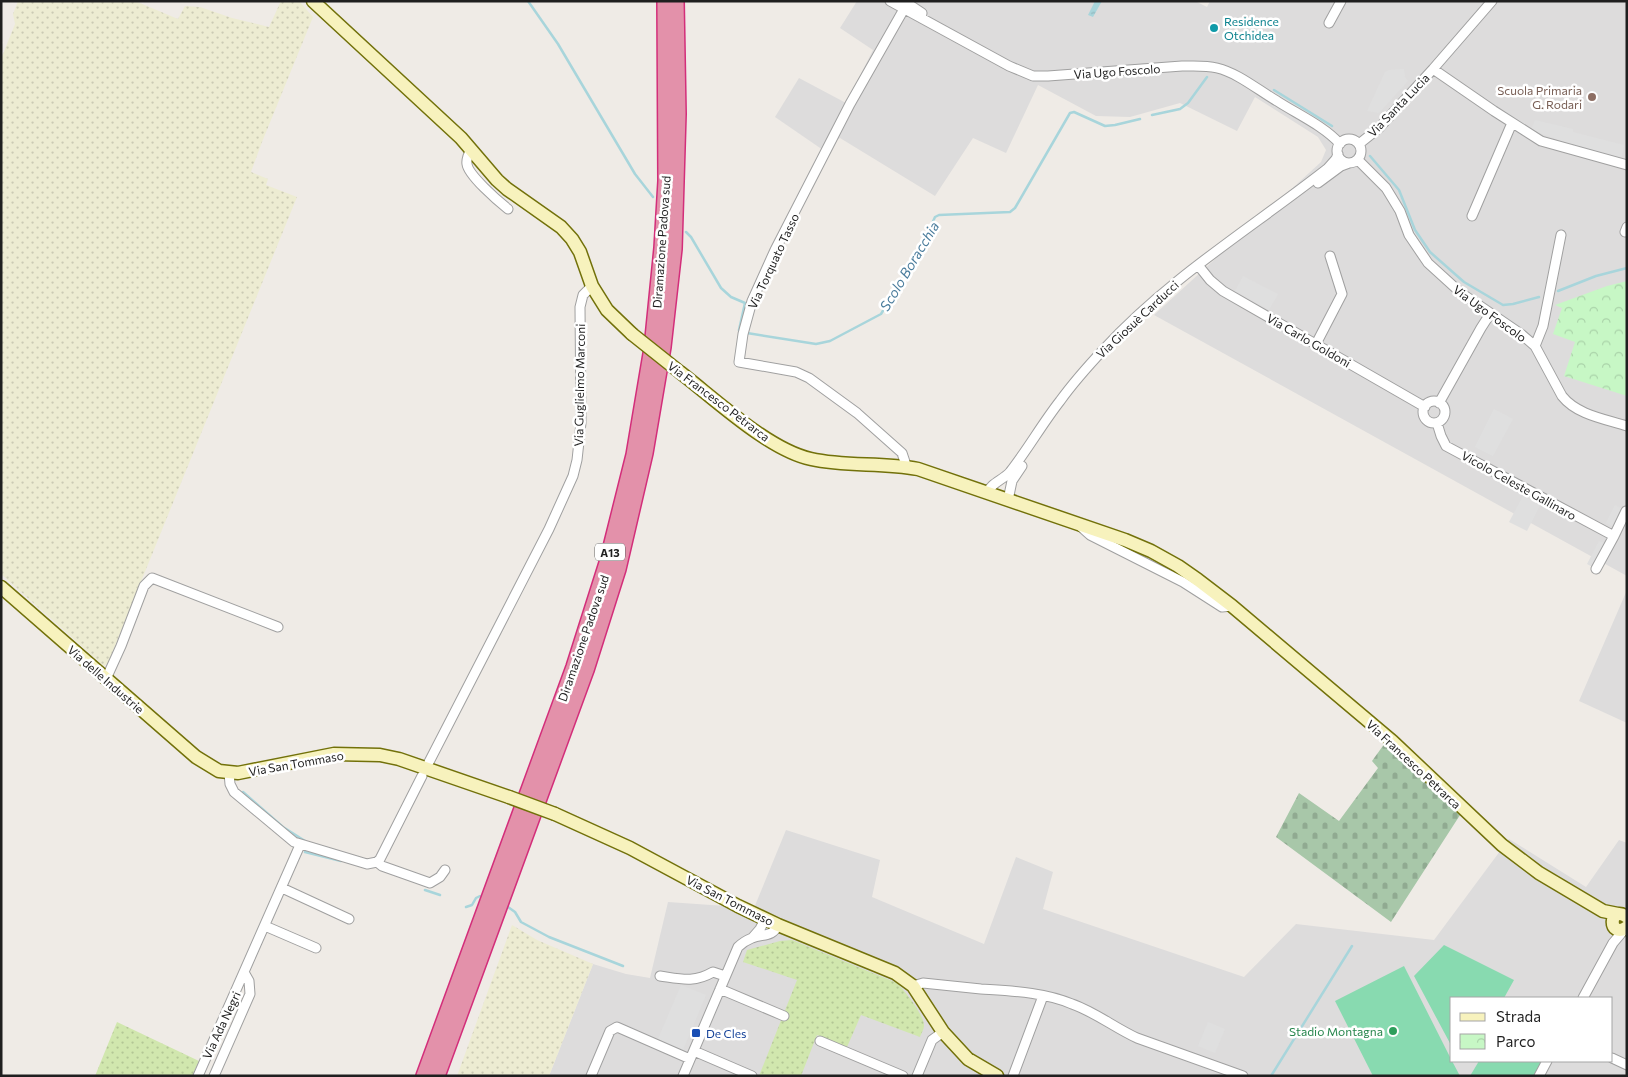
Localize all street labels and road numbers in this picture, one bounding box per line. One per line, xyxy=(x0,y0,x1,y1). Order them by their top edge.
street label: Via Ugo Foscolo xyxy=(1073,61,1161,81)
street label: Via Santa Lucia xyxy=(1364,70,1432,140)
street label: Diramazione Padova sud xyxy=(649,175,673,309)
street label: Via Torquato Tasso xyxy=(745,211,801,311)
street label: Via Giosuè Carducci xyxy=(1093,277,1181,361)
street label: Via Ugo Foscolo xyxy=(1451,282,1529,344)
street label: Via Carlo Goldoni xyxy=(1264,310,1354,370)
street label: Via Guglielmo Marconi xyxy=(571,324,587,446)
street label: Via Francesco Petrarca xyxy=(665,358,773,444)
street label: Vicolo Celeste Gallinaro xyxy=(1459,448,1579,522)
road number: A13 xyxy=(595,544,625,560)
street label: Diramazione Padova sud xyxy=(555,573,611,703)
street label: Via delle Industrie xyxy=(65,642,147,716)
street label: Via Francesco Petrarca xyxy=(1364,717,1464,811)
street label: Via San Tommaso xyxy=(247,748,345,778)
street label: Via San Tommaso xyxy=(684,872,776,928)
street label: Via Ada Negri xyxy=(199,989,243,1061)

